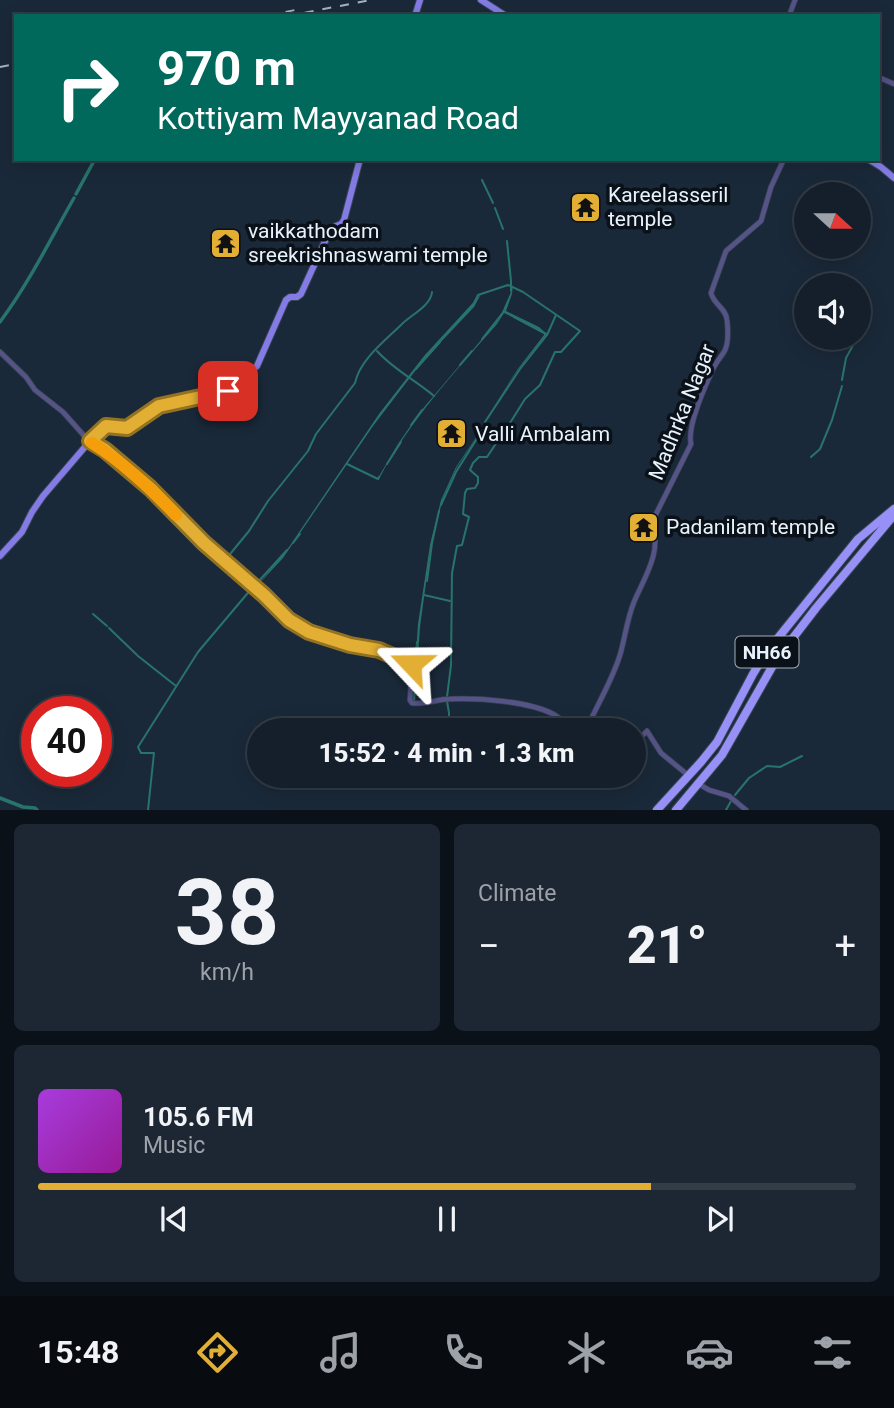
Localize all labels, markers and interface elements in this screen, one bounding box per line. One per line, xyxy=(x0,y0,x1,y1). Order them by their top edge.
text: 970 m xyxy=(157,40,296,97)
icon: right xyxy=(42,42,133,133)
text: Kottiyam Mayyanad Road xyxy=(157,99,519,137)
north arrow xyxy=(794,182,872,259)
map controls xyxy=(794,182,871,350)
place label: Kareelasseril temple xyxy=(608,183,728,231)
temple icon: Kareelasseril temple xyxy=(568,190,602,224)
place label: vaikkathodam sreekrishnaswami temple xyxy=(248,219,488,267)
temple icon: vaikkathodam sreekrishnaswami temple xyxy=(208,226,242,260)
button: sound xyxy=(794,273,871,350)
street label: Madhrka Nagar xyxy=(644,341,720,483)
pin xyxy=(198,361,258,421)
icon: arrive xyxy=(209,372,247,410)
temple icon: Valli Ambalam xyxy=(435,417,469,451)
place label: Valli Ambalam xyxy=(475,422,610,446)
temple icon: Padanilam temple xyxy=(626,510,660,544)
place label: Padanilam temple xyxy=(666,515,835,539)
position arrow xyxy=(374,627,448,701)
road number: NH66 xyxy=(736,636,798,667)
speed limit sign: 40 xyxy=(21,696,112,787)
text: 15:52 · 4 min · 1.3 km xyxy=(319,738,574,768)
text: 38 xyxy=(175,860,279,966)
text: Climate xyxy=(478,880,557,907)
text: 21° xyxy=(627,915,707,976)
text: − xyxy=(478,924,500,968)
text: + xyxy=(834,924,856,968)
text: km/h xyxy=(200,959,254,986)
text: 105.6 FM xyxy=(143,1102,254,1132)
text: Music xyxy=(143,1132,205,1159)
icon: previous xyxy=(155,1200,193,1238)
icon: pause xyxy=(428,1200,466,1238)
icon: next xyxy=(701,1200,739,1238)
icon: directions xyxy=(193,1328,242,1377)
icon: music xyxy=(316,1328,365,1377)
icon: phone xyxy=(439,1328,488,1377)
icon: climate xyxy=(562,1328,611,1377)
icon: car xyxy=(685,1328,734,1377)
icon: filters xyxy=(808,1328,857,1377)
text: 15:48 xyxy=(37,1333,119,1371)

